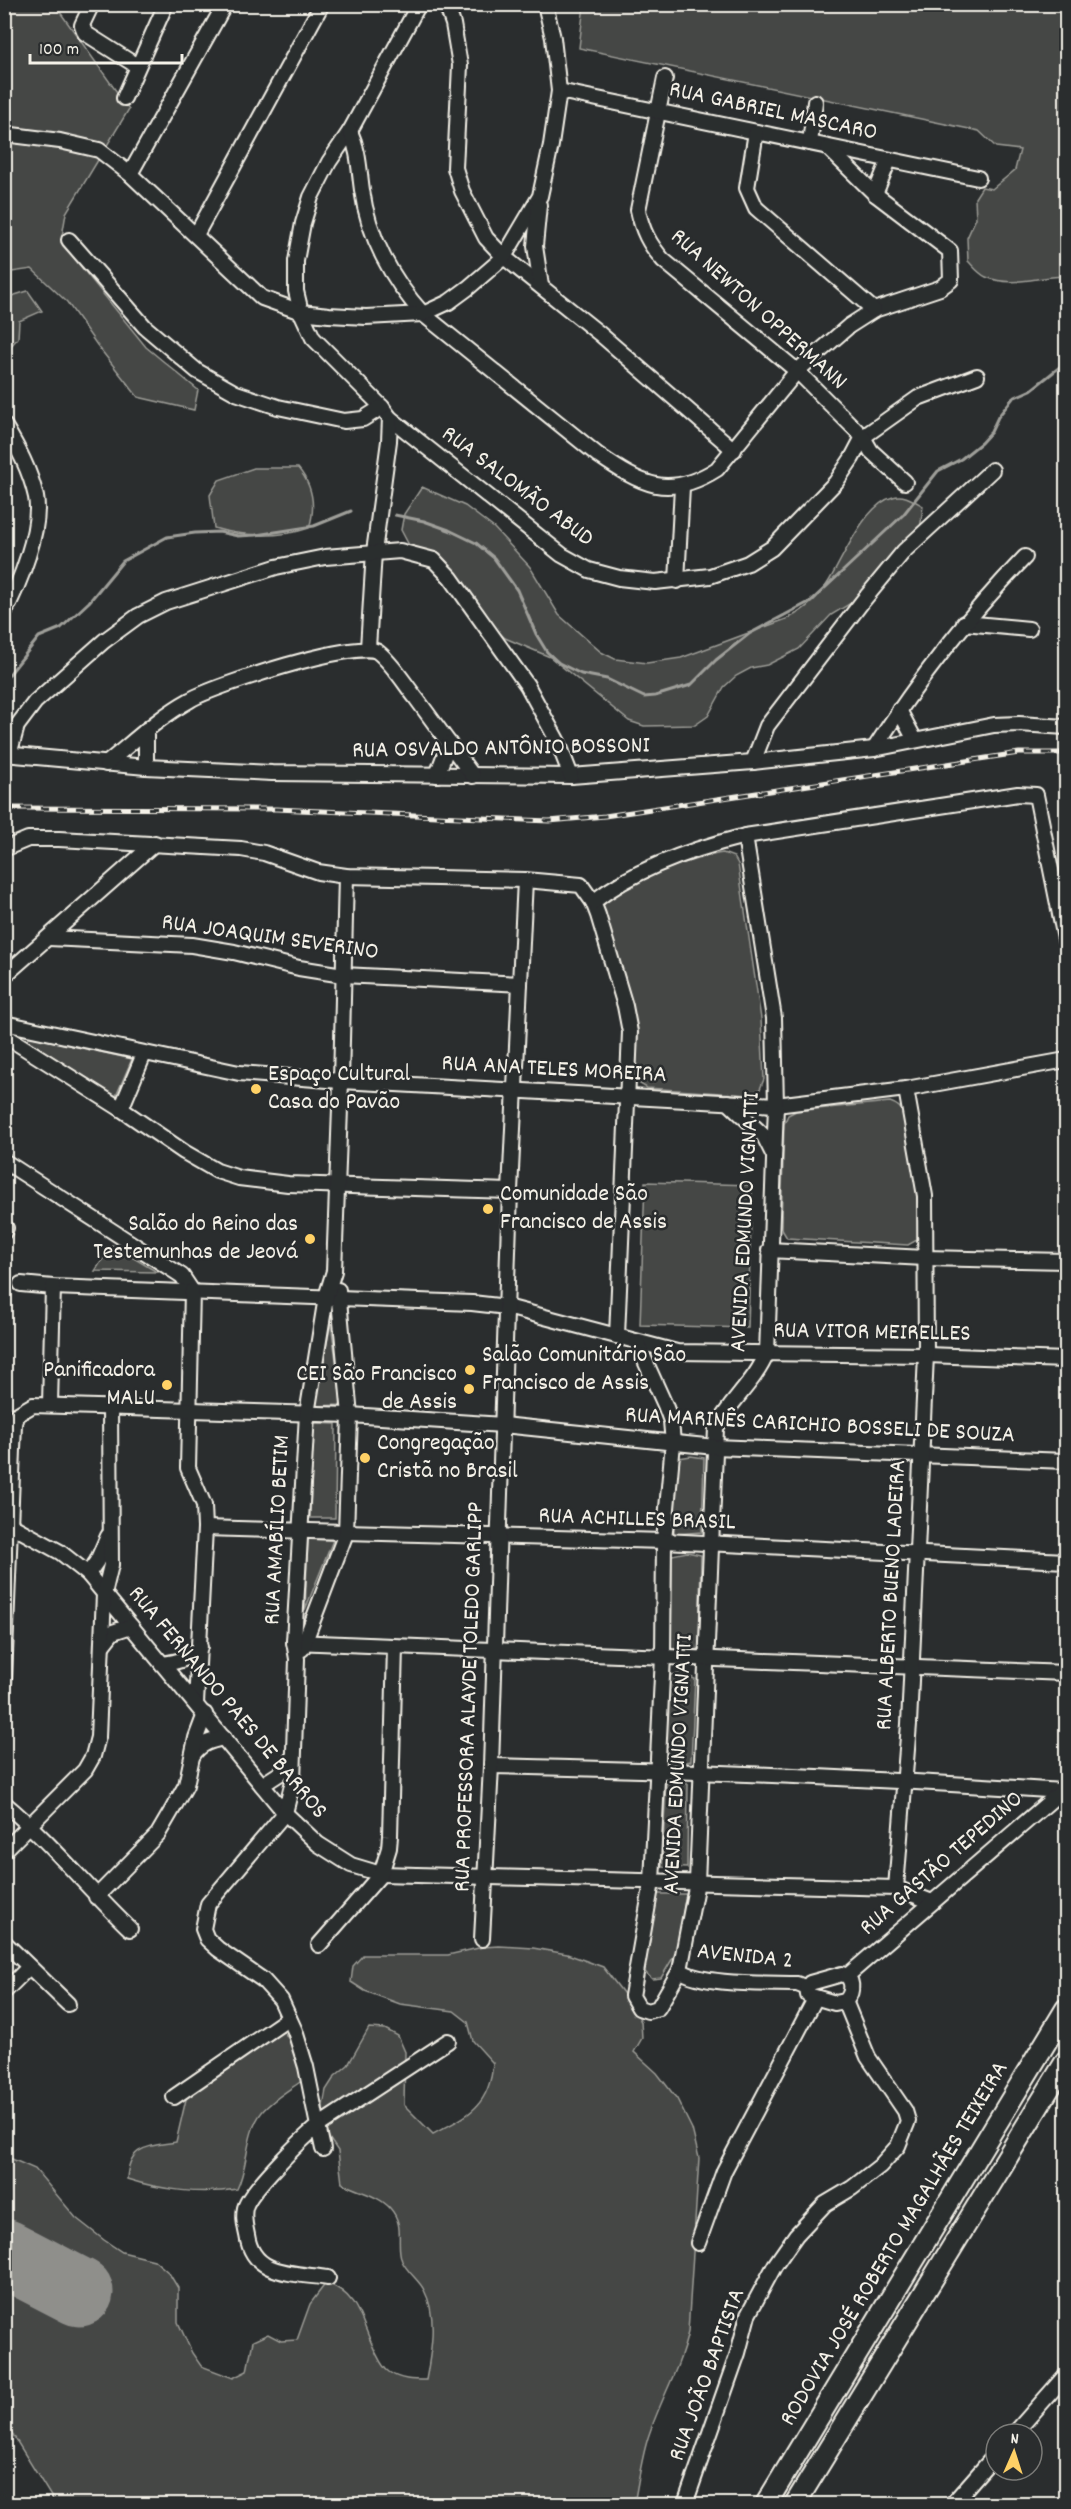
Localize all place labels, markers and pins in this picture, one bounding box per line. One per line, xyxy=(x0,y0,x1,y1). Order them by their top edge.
place label: Espaço Cultural Casa do Pavão xyxy=(268,1058,410,1120)
marker: Espaço Cultural Casa do Pavão xyxy=(249,1082,263,1096)
place label: Comunidade São Francisco de Assis xyxy=(500,1178,667,1240)
marker: Comunidade São Francisco de Assis xyxy=(481,1202,495,1216)
place label: Salão do Reino das Testemunhas de Jeová xyxy=(93,1208,298,1270)
marker: Salão do Reino das Testemunhas de Jeová xyxy=(303,1232,317,1246)
place label: Salão Comunitário São Francisco de Assis xyxy=(482,1339,686,1401)
place label: Panificadora MALU xyxy=(43,1354,156,1416)
place label: CEI São Francisco de Assis xyxy=(296,1358,457,1420)
marker: Salão Comunitário São Francisco de Assis xyxy=(463,1363,477,1377)
marker: Panificadora MALU xyxy=(160,1378,174,1392)
marker: CEI São Francisco de Assis xyxy=(462,1382,476,1396)
place label: Congregação Cristã no Brasil xyxy=(377,1427,518,1489)
marker: Congregação Cristã no Brasil xyxy=(358,1451,372,1465)

